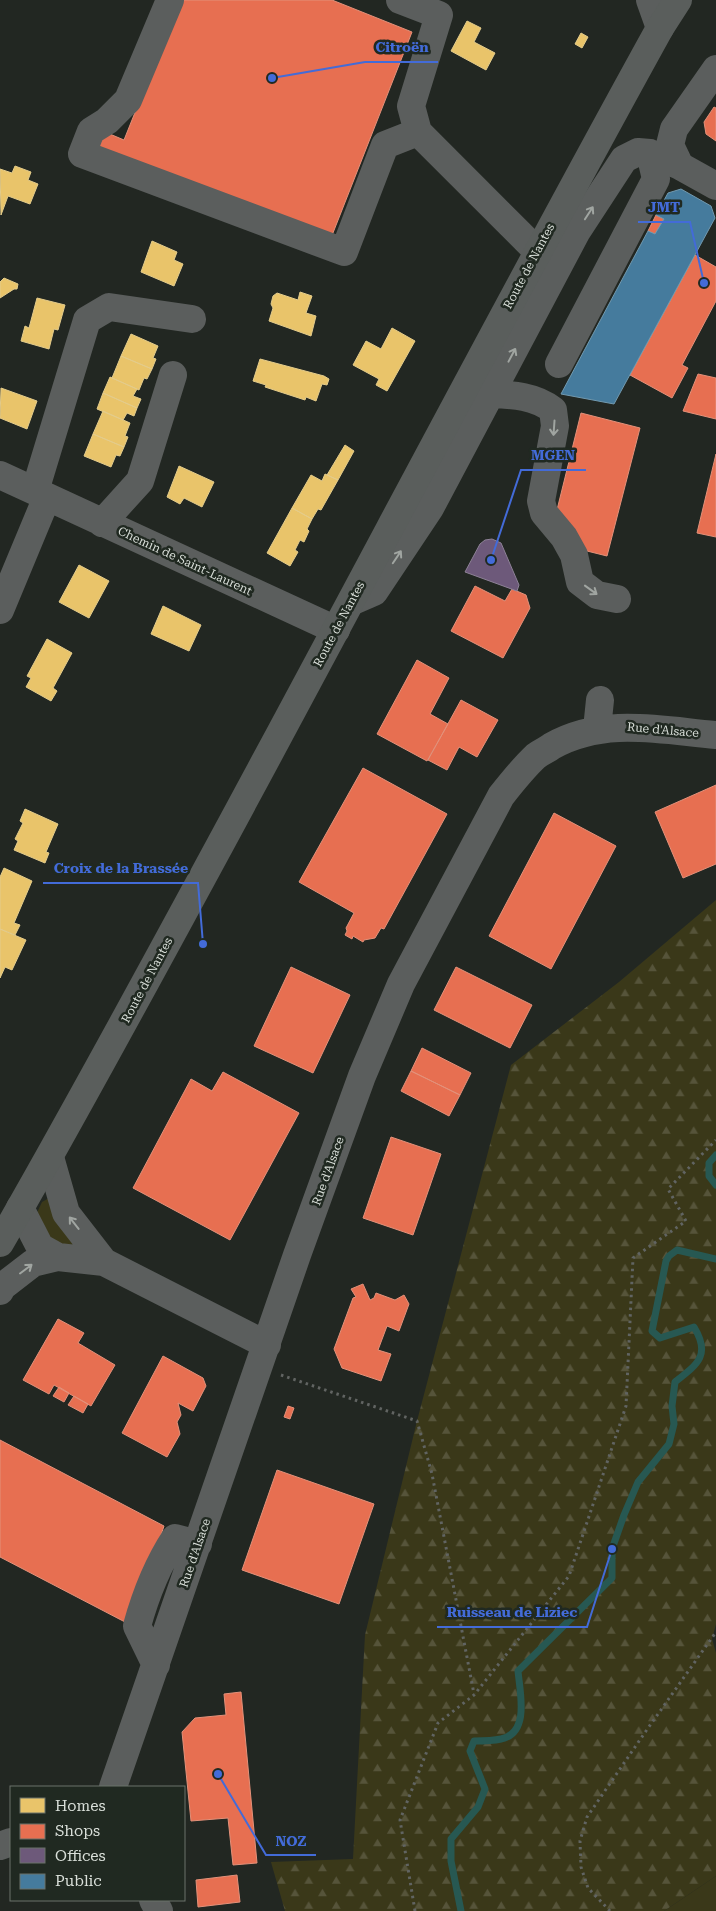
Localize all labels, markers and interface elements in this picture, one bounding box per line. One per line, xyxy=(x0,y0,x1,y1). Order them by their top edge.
callout: Citroën xyxy=(365,33,438,62)
text: Citroën xyxy=(375,39,429,55)
callout: JMT xyxy=(638,193,690,222)
text: JMT xyxy=(648,199,680,215)
one-way arrow xyxy=(584,206,594,220)
street label: Route de Nantes xyxy=(501,221,558,311)
one-way arrow xyxy=(507,348,517,363)
one-way arrow xyxy=(549,420,558,436)
callout: MGEN xyxy=(521,441,586,470)
text: MGEN xyxy=(531,447,575,463)
street label: Chemin de Saint-Laurent xyxy=(116,524,255,598)
one-way arrow xyxy=(392,551,402,565)
street label: Route de Nantes xyxy=(311,579,368,669)
one-way arrow xyxy=(584,585,598,595)
street label: Rue d'Alsace xyxy=(627,720,700,740)
callout: Croix de la Brassée xyxy=(43,854,198,883)
text: Croix de la Brassée xyxy=(54,860,188,876)
street label: Route de Nantes xyxy=(119,935,176,1025)
street label: Rue d'Alsace xyxy=(309,1134,347,1207)
one-way arrow xyxy=(69,1216,79,1230)
one-way arrow xyxy=(19,1263,32,1274)
street label: Rue d'Alsace xyxy=(177,1516,213,1589)
callout: Ruisseau de Liziec xyxy=(437,1598,587,1627)
text: Ruisseau de Liziec xyxy=(447,1604,577,1620)
legend xyxy=(10,1786,185,1901)
text: Homes xyxy=(55,1797,106,1815)
text: Shops xyxy=(55,1822,100,1840)
callout: NOZ xyxy=(266,1826,316,1855)
text: NOZ xyxy=(276,1833,307,1849)
text: Offices xyxy=(55,1847,106,1865)
text: Public xyxy=(55,1872,102,1890)

